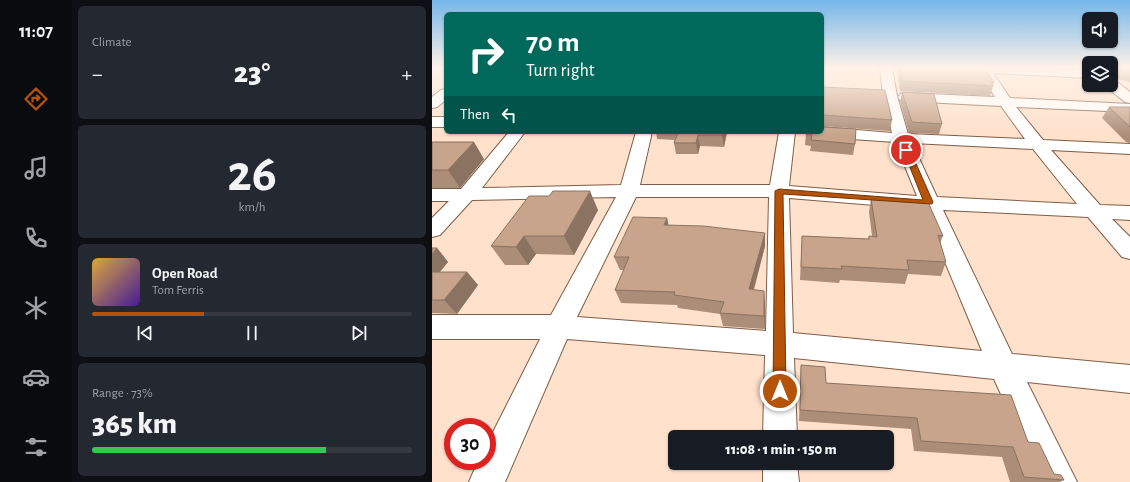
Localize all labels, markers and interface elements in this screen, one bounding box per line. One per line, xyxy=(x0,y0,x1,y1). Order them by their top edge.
map controls xyxy=(1082,12,1118,92)
button: sound xyxy=(1082,12,1118,48)
text: 11:07 xyxy=(19,23,53,41)
icon: right xyxy=(460,28,512,80)
text: 70 m xyxy=(526,29,580,57)
text: Climate xyxy=(92,36,131,49)
button: layers xyxy=(1082,56,1118,92)
text: 23° xyxy=(234,58,270,88)
text: Turn right xyxy=(526,62,595,80)
text: − xyxy=(92,63,103,85)
text: + xyxy=(401,63,412,85)
icon: directions xyxy=(22,85,50,113)
icon: left xyxy=(498,104,520,126)
text: Then xyxy=(460,107,490,122)
pin xyxy=(889,133,923,167)
icon: arrive xyxy=(895,139,917,161)
text: 26 xyxy=(227,148,277,200)
icon: music xyxy=(22,154,50,182)
text: km/h xyxy=(239,201,265,214)
icon: phone xyxy=(22,224,50,252)
text: Open Road xyxy=(152,266,218,281)
text: Tom Ferris xyxy=(152,284,204,297)
icon: climate xyxy=(22,294,50,322)
icon: previous xyxy=(134,322,156,344)
icon: pause xyxy=(241,322,263,344)
icon: next xyxy=(348,322,370,344)
icon: car xyxy=(22,363,50,391)
position arrow xyxy=(759,370,801,412)
text: Range · 73% xyxy=(92,387,153,400)
text: 365 km xyxy=(92,409,177,439)
speed limit sign: 30 xyxy=(444,418,496,470)
icon: filters xyxy=(22,433,50,461)
text: 11:08 · 1 min · 150 m xyxy=(725,442,837,457)

